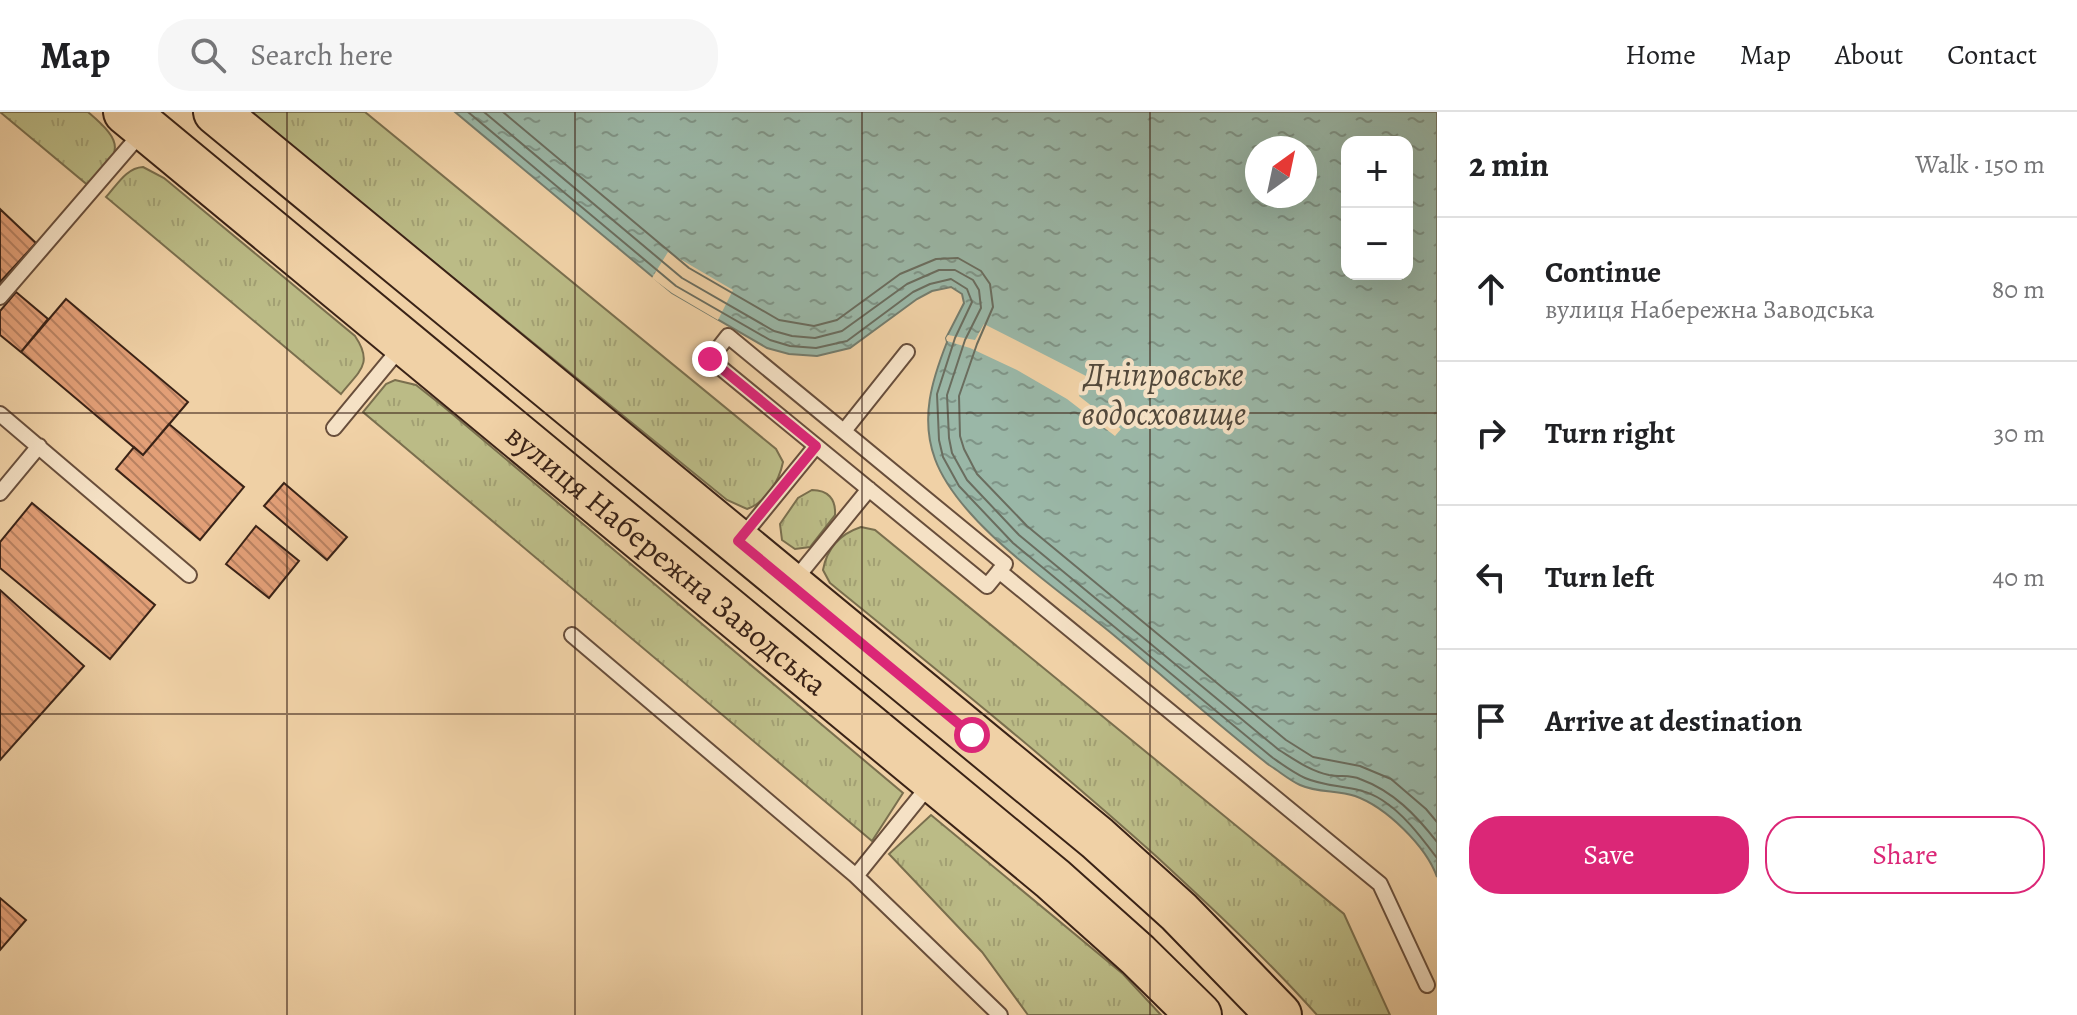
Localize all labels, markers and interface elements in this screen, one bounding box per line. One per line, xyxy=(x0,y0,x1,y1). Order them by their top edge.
search box xyxy=(158,19,718,91)
text: Map xyxy=(40,29,110,81)
icon: search xyxy=(186,33,230,77)
text: Search here xyxy=(250,35,393,75)
text: Home xyxy=(1625,36,1696,74)
text: Map xyxy=(1740,36,1791,74)
text: About xyxy=(1835,36,1903,74)
text: Contact xyxy=(1947,36,2037,74)
north arrow xyxy=(1245,136,1317,208)
map controls xyxy=(1341,136,1413,280)
button: + xyxy=(1341,136,1413,208)
text: 2 min xyxy=(1469,141,1549,188)
text: Walk · 150 m xyxy=(1915,147,2045,182)
button: − xyxy=(1341,208,1413,280)
text: Continue xyxy=(1545,252,1661,292)
icon: ahead xyxy=(1469,267,1513,311)
text: 80 m xyxy=(1992,272,2045,307)
text: вулиця Набережна Заводська xyxy=(1545,292,1874,327)
route end xyxy=(692,341,728,377)
water label: Дніпровське водосховище xyxy=(1082,351,1246,437)
icon: right xyxy=(1469,411,1513,455)
street label: вулиця Набережна Заводська xyxy=(497,413,837,706)
text: Turn right xyxy=(1545,413,1675,453)
text: 30 m xyxy=(1994,416,2045,451)
icon: left xyxy=(1469,555,1513,599)
text: Turn left xyxy=(1545,557,1654,597)
text: 40 m xyxy=(1993,560,2045,595)
icon: arrive xyxy=(1469,699,1513,743)
text: Arrive at destination xyxy=(1545,701,1802,741)
route start xyxy=(954,717,990,753)
button: Save xyxy=(1469,816,1749,894)
button: Share xyxy=(1765,816,2045,894)

